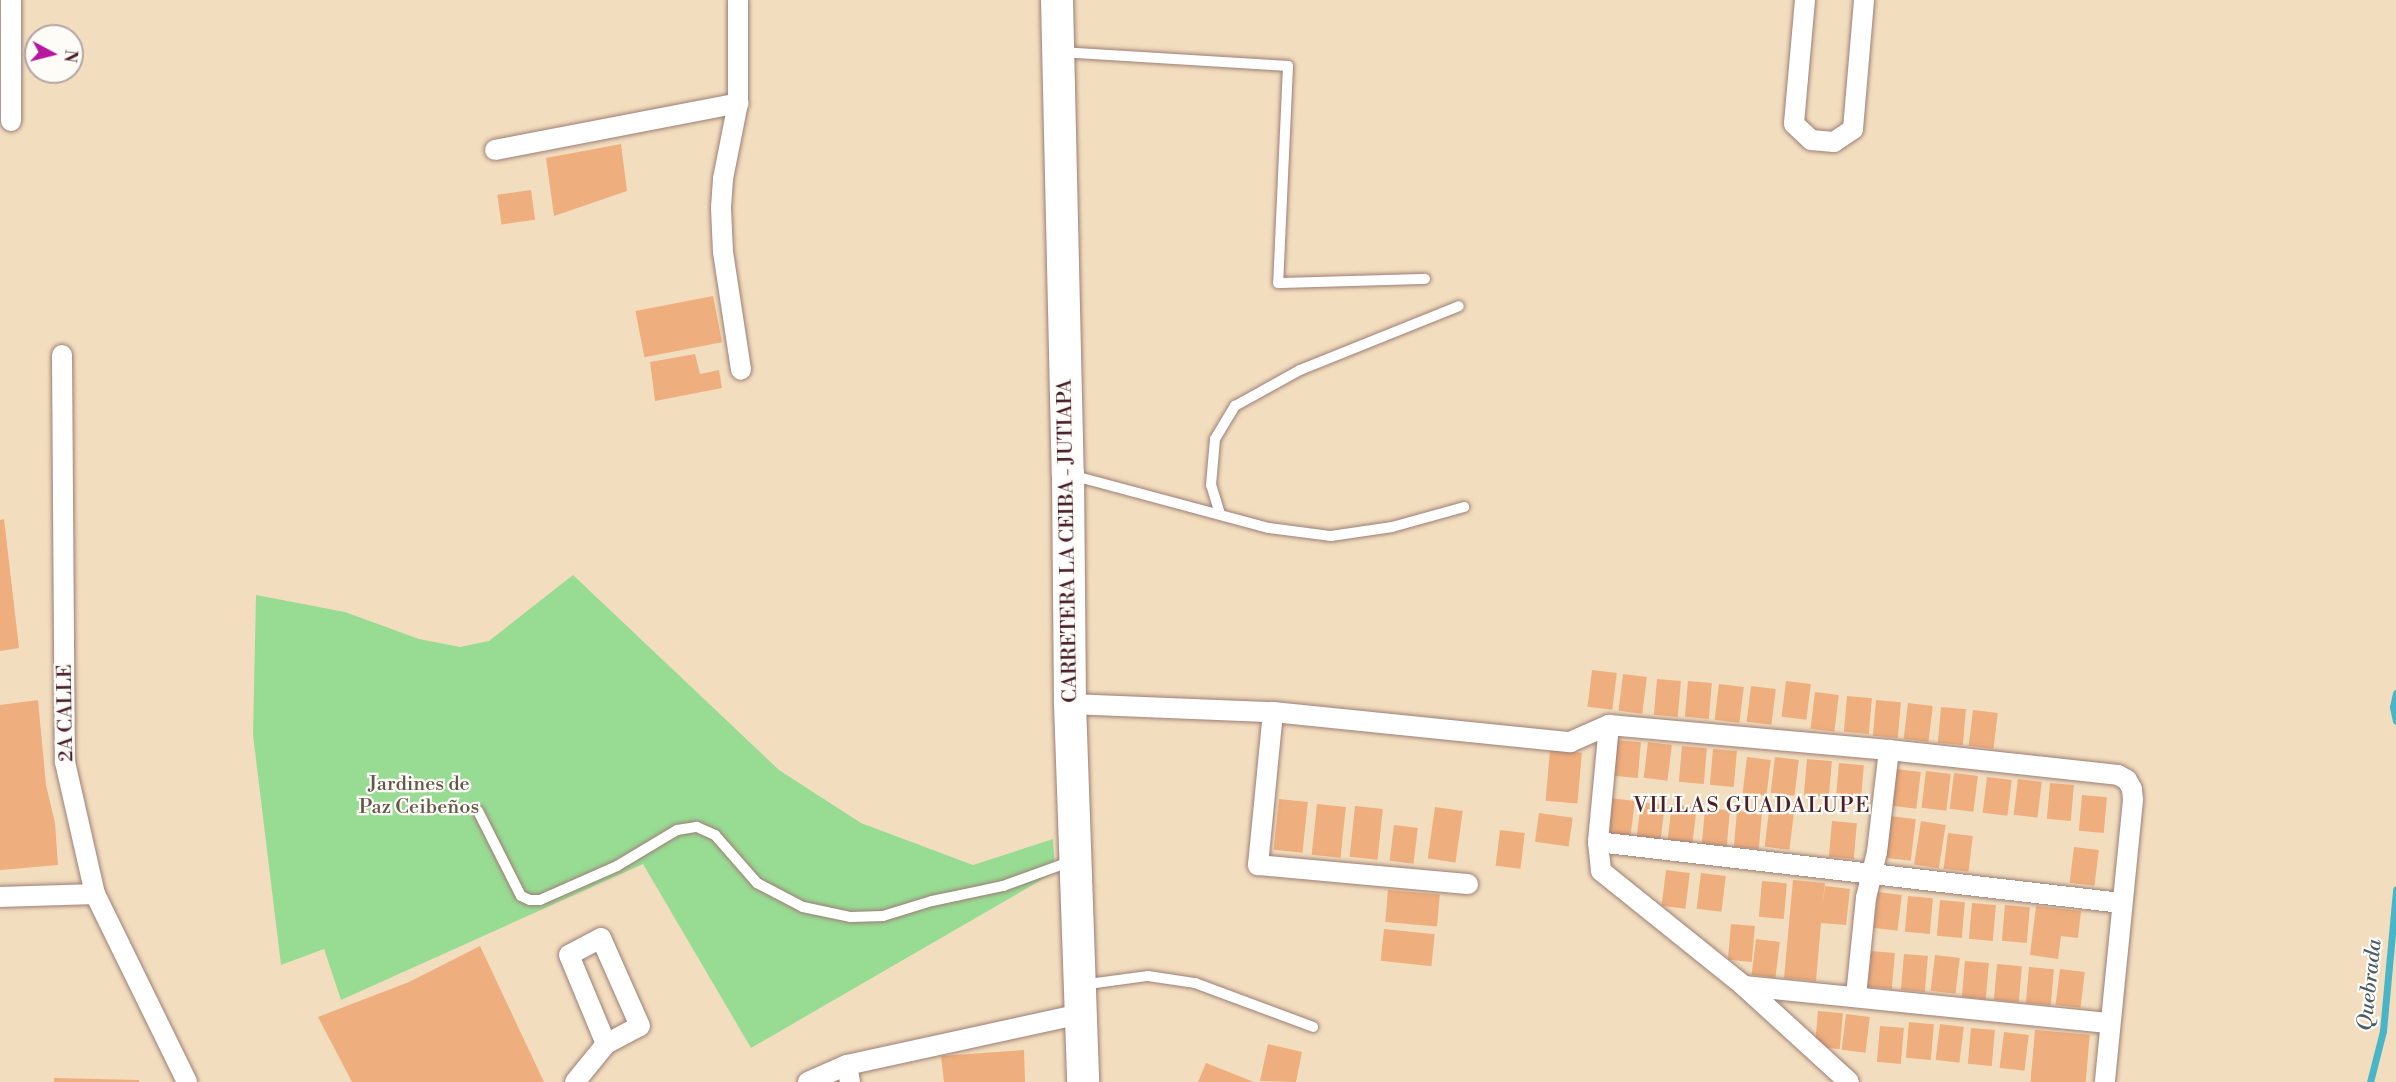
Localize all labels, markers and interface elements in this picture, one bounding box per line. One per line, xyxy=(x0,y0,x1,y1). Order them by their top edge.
north arrow xyxy=(24,24,84,84)
text: N xyxy=(59,48,81,63)
street label: CARRETERA LA CEIBA - JUTIAPA xyxy=(1053,379,1083,703)
street label: 2A CALLE xyxy=(53,664,79,762)
park label: Jardines de Paz Ceibeños xyxy=(359,772,479,819)
district label: VILLAS GUADALUPE xyxy=(1633,793,1871,819)
water label: Quebrada xyxy=(2353,938,2387,1032)

